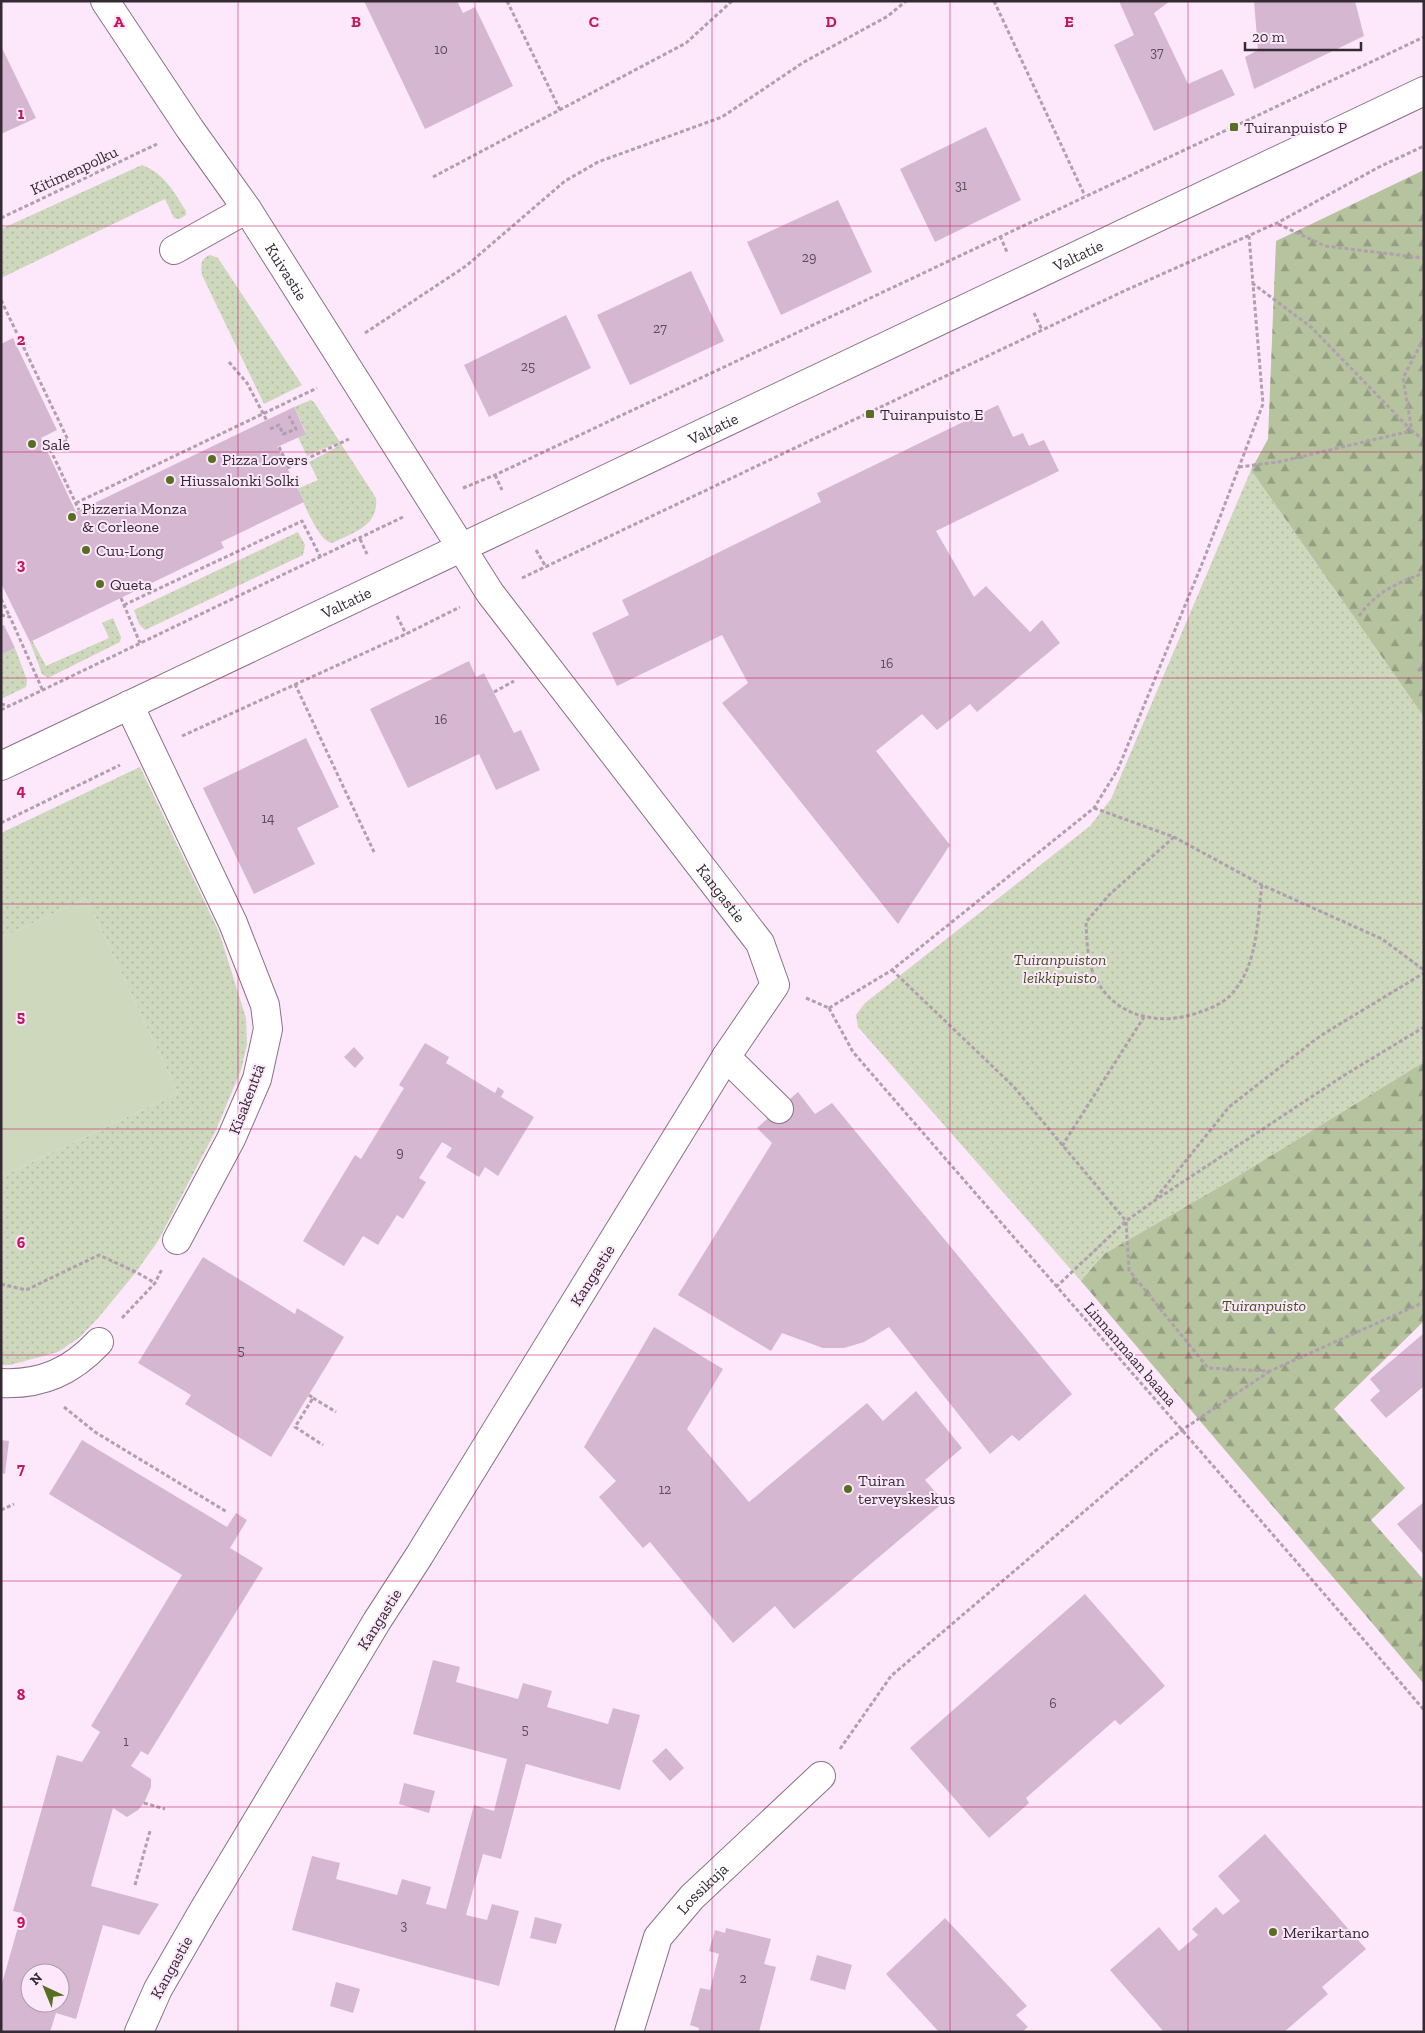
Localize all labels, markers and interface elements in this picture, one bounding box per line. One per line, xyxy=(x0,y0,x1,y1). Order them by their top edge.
text: A xyxy=(114,12,125,31)
text: B xyxy=(351,12,361,31)
text: C xyxy=(589,12,599,31)
text: D xyxy=(825,12,837,31)
text: E xyxy=(1064,12,1074,31)
scale bar xyxy=(1245,20,1361,52)
text: 20 m xyxy=(1252,28,1285,46)
house number: 10 xyxy=(434,41,448,58)
house number: 37 xyxy=(1150,44,1164,61)
text: 1 xyxy=(18,104,25,123)
place label: Tuiranpuisto P xyxy=(1244,118,1347,137)
marker: Tuiranpuisto P xyxy=(1228,121,1240,133)
street label: Kitimenpolku xyxy=(27,142,121,199)
house number: 31 xyxy=(955,177,968,194)
street label: Valtatie xyxy=(1049,236,1106,276)
street label: Kuivastie xyxy=(261,240,311,304)
house number: 29 xyxy=(802,249,816,266)
house number: 27 xyxy=(653,320,667,337)
text: 2 xyxy=(17,330,26,349)
house number: 25 xyxy=(521,358,535,375)
place label: Tuiranpuisto E xyxy=(880,405,983,424)
marker: Tuiranpuisto E xyxy=(864,408,876,420)
street label: Valtatie xyxy=(684,409,741,449)
place label: Sale xyxy=(42,435,70,454)
marker: Sale xyxy=(26,438,38,450)
place label: Pizza Lovers xyxy=(222,450,308,469)
marker: Pizza Lovers xyxy=(206,453,218,465)
place label: Hiussalonki Solki xyxy=(180,471,300,490)
marker: Hiussalonki Solki xyxy=(164,474,176,486)
place label: Pizzeria Monza & Corleone xyxy=(82,499,187,536)
marker: Pizzeria Monza & Corleone xyxy=(66,511,78,523)
place label: Cuu-Long xyxy=(96,541,164,560)
marker: Cuu-Long xyxy=(80,544,92,556)
text: 3 xyxy=(17,555,26,574)
place label: Queta xyxy=(110,575,152,594)
marker: Queta xyxy=(94,578,106,590)
street label: Valtatie xyxy=(317,583,374,623)
house number: 16 xyxy=(881,655,893,672)
house number: 16 xyxy=(435,711,447,728)
text: 4 xyxy=(16,781,26,800)
house number: 14 xyxy=(262,810,275,827)
street label: Kangastie xyxy=(692,860,749,926)
park label: Tuiranpuiston leikkipuisto xyxy=(1014,950,1106,987)
text: 5 xyxy=(17,1007,25,1026)
street label: Kisakenttä xyxy=(224,1061,269,1137)
house number: 9 xyxy=(396,1144,404,1161)
text: 6 xyxy=(17,1233,26,1252)
street label: Kangastie xyxy=(566,1241,619,1309)
park label: Tuiranpuisto xyxy=(1222,1296,1306,1315)
street label: Linnanmaan baana xyxy=(1080,1299,1181,1410)
house number: 5 xyxy=(237,1342,245,1359)
text: 7 xyxy=(17,1459,25,1478)
place label: Tuiran terveyskeskus xyxy=(858,1471,955,1508)
house number: 12 xyxy=(659,1481,671,1498)
marker: Tuiran terveyskeskus xyxy=(842,1483,854,1495)
street label: Kangastie xyxy=(353,1585,406,1653)
text: 8 xyxy=(17,1685,26,1704)
house number: 6 xyxy=(1049,1695,1057,1712)
house number: 5 xyxy=(521,1721,529,1738)
house number: 1 xyxy=(123,1733,129,1750)
street label: Lossikuja xyxy=(673,1859,732,1918)
text: 9 xyxy=(17,1911,26,1930)
house number: 3 xyxy=(401,1917,408,1934)
place label: Merikartano xyxy=(1283,1923,1369,1942)
marker: Merikartano xyxy=(1267,1926,1279,1938)
street label: Kangastie xyxy=(146,1933,196,2002)
north arrow xyxy=(20,1963,70,2013)
text: N xyxy=(27,1969,46,1989)
house number: 2 xyxy=(739,1970,747,1987)

